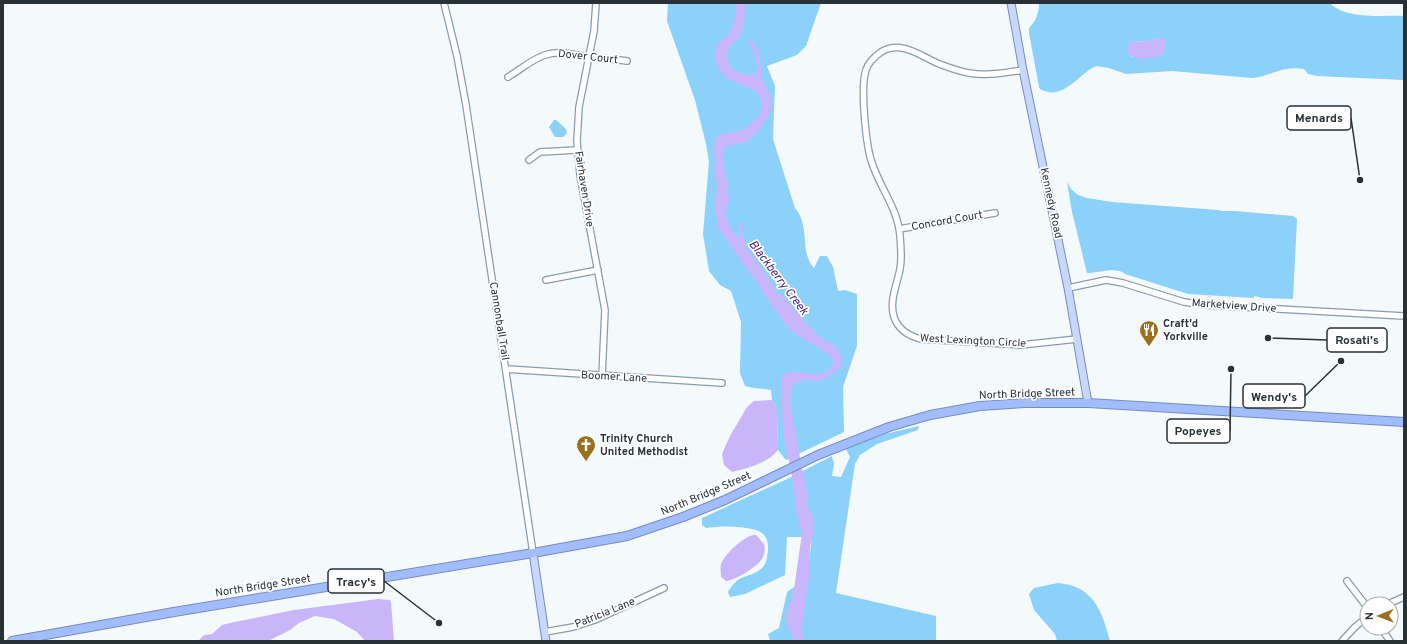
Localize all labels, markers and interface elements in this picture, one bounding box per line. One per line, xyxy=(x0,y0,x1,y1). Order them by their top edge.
street label: Dover Court xyxy=(557,47,619,67)
callout: Menards xyxy=(1287,106,1351,130)
text: Menards xyxy=(1295,111,1343,127)
street label: Fairhaven Drive xyxy=(571,150,597,228)
street label: Kennedy Road xyxy=(1037,166,1065,240)
street label: Concord Court xyxy=(910,208,984,234)
water label: Blackberry Creek xyxy=(745,237,812,319)
street label: Cannonball Trail xyxy=(486,281,512,361)
street label: Marketview Drive xyxy=(1191,296,1277,316)
place label: Craft'd Yorkville xyxy=(1163,317,1208,344)
restaurant icon: Craft'd Yorkville xyxy=(1138,319,1160,347)
callout: Rosati's xyxy=(1327,328,1387,352)
street label: West Lexington Circle xyxy=(919,331,1027,351)
text: Rosati's xyxy=(1335,333,1379,349)
street label: Boomer Lane xyxy=(580,368,648,386)
callout: Wendy's xyxy=(1243,384,1305,408)
street label: North Bridge Street xyxy=(979,385,1075,403)
text: Wendy's xyxy=(1251,390,1297,406)
callout: Popeyes xyxy=(1167,419,1230,443)
text: Popeyes xyxy=(1175,424,1221,440)
place label: Trinity Church United Methodist xyxy=(600,432,688,459)
church icon: Trinity Church United Methodist xyxy=(575,434,597,462)
street label: North Bridge Street xyxy=(659,469,753,519)
callout: Tracy's xyxy=(328,569,384,593)
street label: North Bridge Street xyxy=(214,572,312,600)
text: Tracy's xyxy=(336,575,376,591)
street label: Patricia Lane xyxy=(573,594,637,631)
north arrow xyxy=(1359,596,1399,636)
text: N xyxy=(1363,612,1377,620)

